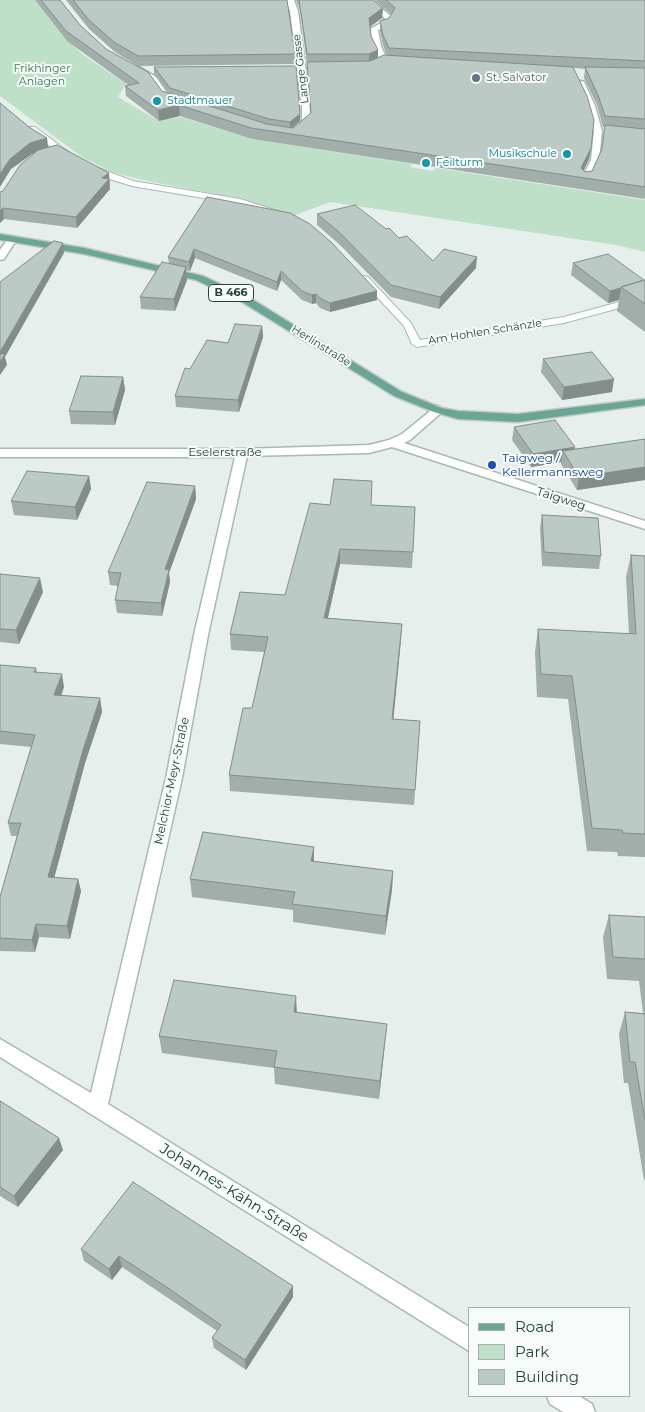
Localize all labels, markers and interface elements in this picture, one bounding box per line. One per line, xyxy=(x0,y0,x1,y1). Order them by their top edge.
street label: Lange Gasse xyxy=(290,34,312,104)
park label: Frikhinger Anlagen xyxy=(13,62,71,88)
place label: St. Salvator xyxy=(486,71,547,85)
marker: St. Salvator xyxy=(470,72,482,84)
place label: Stadtmauer xyxy=(167,94,233,108)
marker: Stadtmauer xyxy=(151,95,163,107)
place label: Musikschule xyxy=(488,147,557,161)
marker: Musikschule xyxy=(561,148,573,160)
place label: Feilturm xyxy=(436,156,483,170)
marker: Feilturm xyxy=(420,157,432,169)
road number: B 466 xyxy=(208,284,254,302)
street label: Am Hohlen Schänzle xyxy=(427,316,543,348)
street label: Herlinstraße xyxy=(289,323,353,369)
street label: Eselerstraße xyxy=(188,445,262,459)
place label: Taigweg / Kellermannsweg xyxy=(502,451,604,479)
marker: Taigweg / Kellermannsweg xyxy=(486,459,498,471)
street label: Taigweg xyxy=(535,484,587,514)
street label: Melchior-Meyr-Straße xyxy=(151,716,193,846)
street label: Johannes-Kähn-Straße xyxy=(156,1140,312,1246)
legend xyxy=(468,1307,630,1397)
text: Road xyxy=(515,1317,554,1336)
text: Park xyxy=(515,1342,549,1361)
text: Building xyxy=(515,1367,579,1386)

